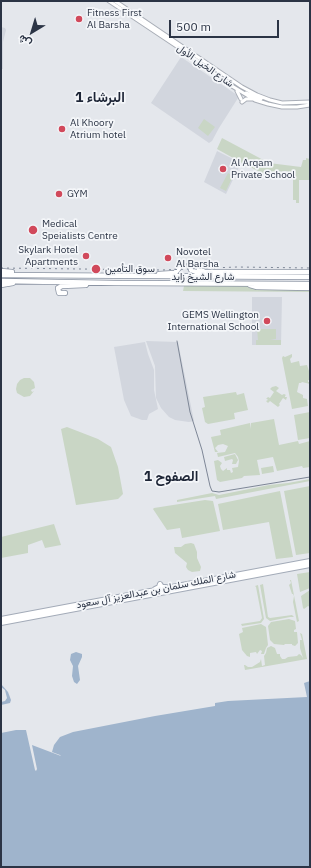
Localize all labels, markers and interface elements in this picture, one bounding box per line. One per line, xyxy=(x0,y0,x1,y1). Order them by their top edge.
place label: Fitness First Al Barsha xyxy=(87,7,142,30)
north arrow xyxy=(12,12,52,52)
scale bar xyxy=(171,12,281,38)
marker: Fitness First Al Barsha xyxy=(74,14,84,24)
text: 500 m xyxy=(176,19,211,34)
text: ش xyxy=(15,32,34,51)
street label: شارع الخيل الأول xyxy=(174,42,236,90)
district label: البرشاء 1 xyxy=(75,90,125,106)
place label: Al Khoory Atrium hotel xyxy=(70,117,126,140)
marker: Al Khoory Atrium hotel xyxy=(57,124,67,134)
place label: Al Arqam Private School xyxy=(231,157,295,180)
marker: Al Arqam Private School xyxy=(218,164,228,174)
place label: GYM xyxy=(67,188,88,200)
marker: GYM xyxy=(54,189,64,199)
place label: Medical Speialists Centre xyxy=(42,218,118,242)
marker: Medical Speialists Centre xyxy=(27,224,39,236)
place label: Skylark Hotel Apartments xyxy=(18,244,78,268)
place label: Novotel Al Barsha xyxy=(176,246,219,270)
marker: Skylark Hotel Apartments xyxy=(81,251,91,261)
marker: Novotel Al Barsha xyxy=(163,253,173,263)
marker: سوق التأمين xyxy=(90,263,102,275)
place label: سوق التأمين xyxy=(105,263,155,275)
street label: شارع الشيخ زايد xyxy=(171,271,235,283)
place label: GEMS Wellington International School xyxy=(168,309,259,332)
marker: GEMS Wellington International School xyxy=(262,316,272,326)
district label: الصفوح 1 xyxy=(144,469,198,485)
street label: شارع الملك سلمان بن عبدالعزيز آل سعود xyxy=(75,569,237,611)

